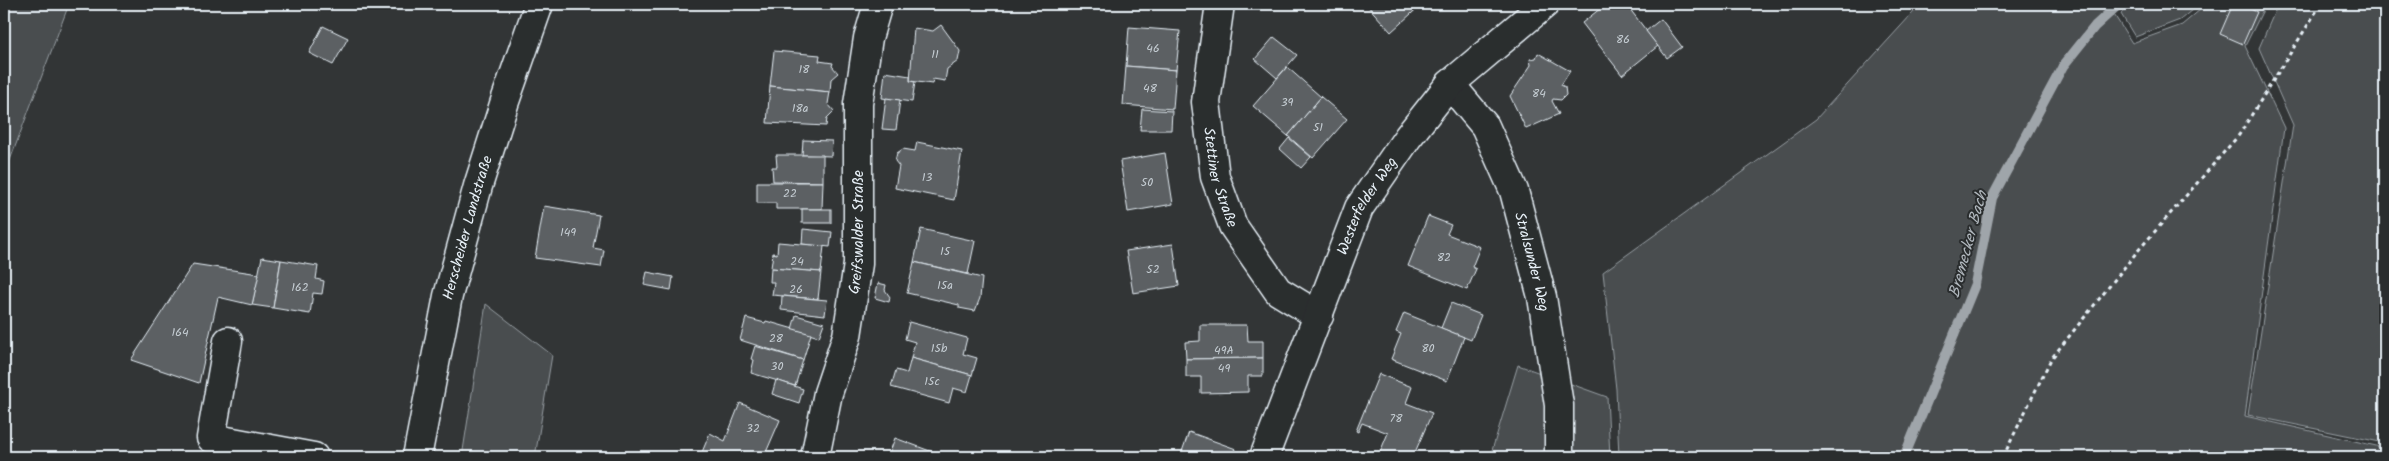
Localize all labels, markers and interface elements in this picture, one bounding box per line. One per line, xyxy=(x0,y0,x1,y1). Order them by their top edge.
house number: 86 xyxy=(1616,30,1630,49)
house number: 46 xyxy=(1146,39,1160,58)
house number: 11 xyxy=(931,45,939,64)
house number: 18 xyxy=(799,60,810,79)
house number: 48 xyxy=(1143,79,1158,98)
house number: 84 xyxy=(1532,84,1546,103)
house number: 39 xyxy=(1281,93,1293,112)
house number: 18a xyxy=(792,99,809,118)
house number: 51 xyxy=(1313,118,1323,137)
street label: Stettiner Straße xyxy=(1196,126,1244,231)
street label: Herscheider Landstraße xyxy=(436,152,500,303)
street label: Westerfelder Weg xyxy=(1331,152,1404,259)
house number: 13 xyxy=(922,168,932,187)
street label: Greifswalder Straße xyxy=(843,170,871,296)
house number: 50 xyxy=(1141,173,1153,192)
house number: 22 xyxy=(783,184,797,203)
water label: Bremecker Bach xyxy=(1942,187,1995,301)
street label: Stralsunder Weg xyxy=(1507,210,1555,313)
house number: 149 xyxy=(560,223,576,242)
house number: 15 xyxy=(940,242,952,261)
house number: 82 xyxy=(1437,248,1451,267)
house number: 24 xyxy=(790,252,804,271)
house number: 52 xyxy=(1146,260,1160,279)
house number: 15a xyxy=(937,276,953,295)
house number: 162 xyxy=(291,278,309,297)
house number: 26 xyxy=(789,280,803,299)
house number: 164 xyxy=(171,323,189,342)
house number: 28 xyxy=(769,329,784,348)
house number: 15b xyxy=(931,339,948,358)
house number: 80 xyxy=(1421,339,1435,358)
house number: 49A xyxy=(1214,341,1234,360)
house number: 30 xyxy=(771,357,783,376)
house number: 49 xyxy=(1218,359,1230,378)
house number: 15c xyxy=(924,372,940,391)
house number: 78 xyxy=(1390,409,1403,428)
house number: 32 xyxy=(746,419,760,438)

